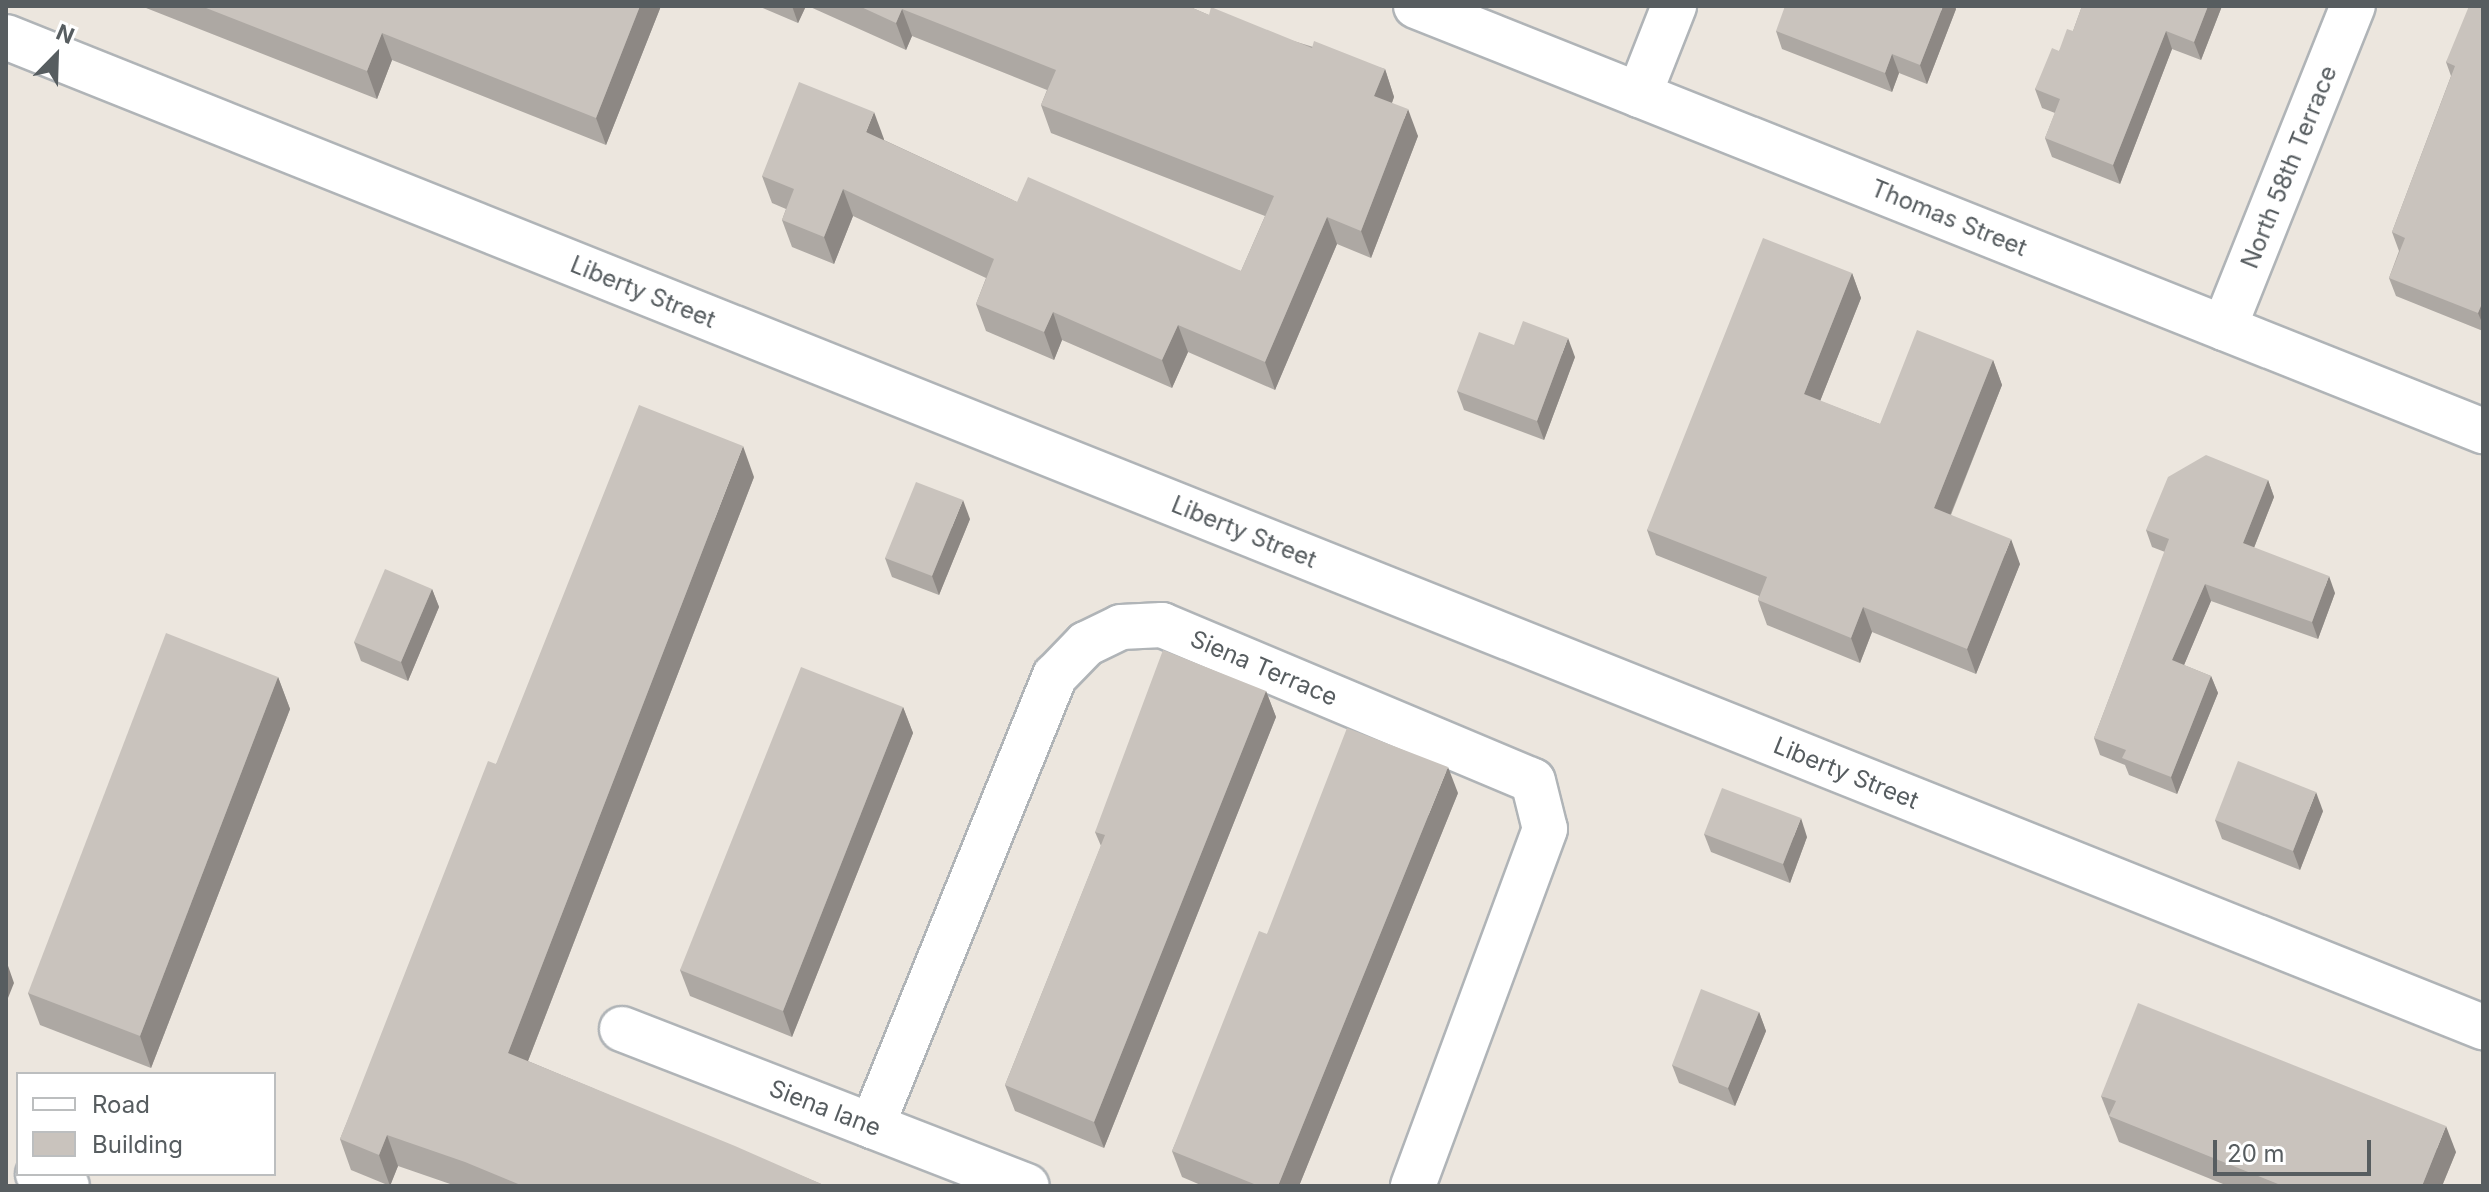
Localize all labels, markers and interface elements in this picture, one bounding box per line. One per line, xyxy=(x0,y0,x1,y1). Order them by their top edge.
north arrow xyxy=(16,16,96,96)
text: N xyxy=(53,19,78,49)
street label: North 58th Terrace xyxy=(2235,61,2343,273)
street label: Thomas Street xyxy=(1867,174,2031,262)
street label: Liberty Street xyxy=(566,250,720,334)
street label: Liberty Street xyxy=(1167,490,1321,574)
street label: Siena Terrace xyxy=(1186,624,1342,712)
street label: Liberty Street xyxy=(1769,731,1923,815)
legend xyxy=(16,1072,276,1176)
street label: Siena lane xyxy=(765,1074,885,1142)
text: Road xyxy=(92,1090,150,1119)
scale bar xyxy=(2217,1124,2375,1174)
text: Building xyxy=(92,1130,183,1159)
text: 20 m xyxy=(2227,1139,2285,1168)

